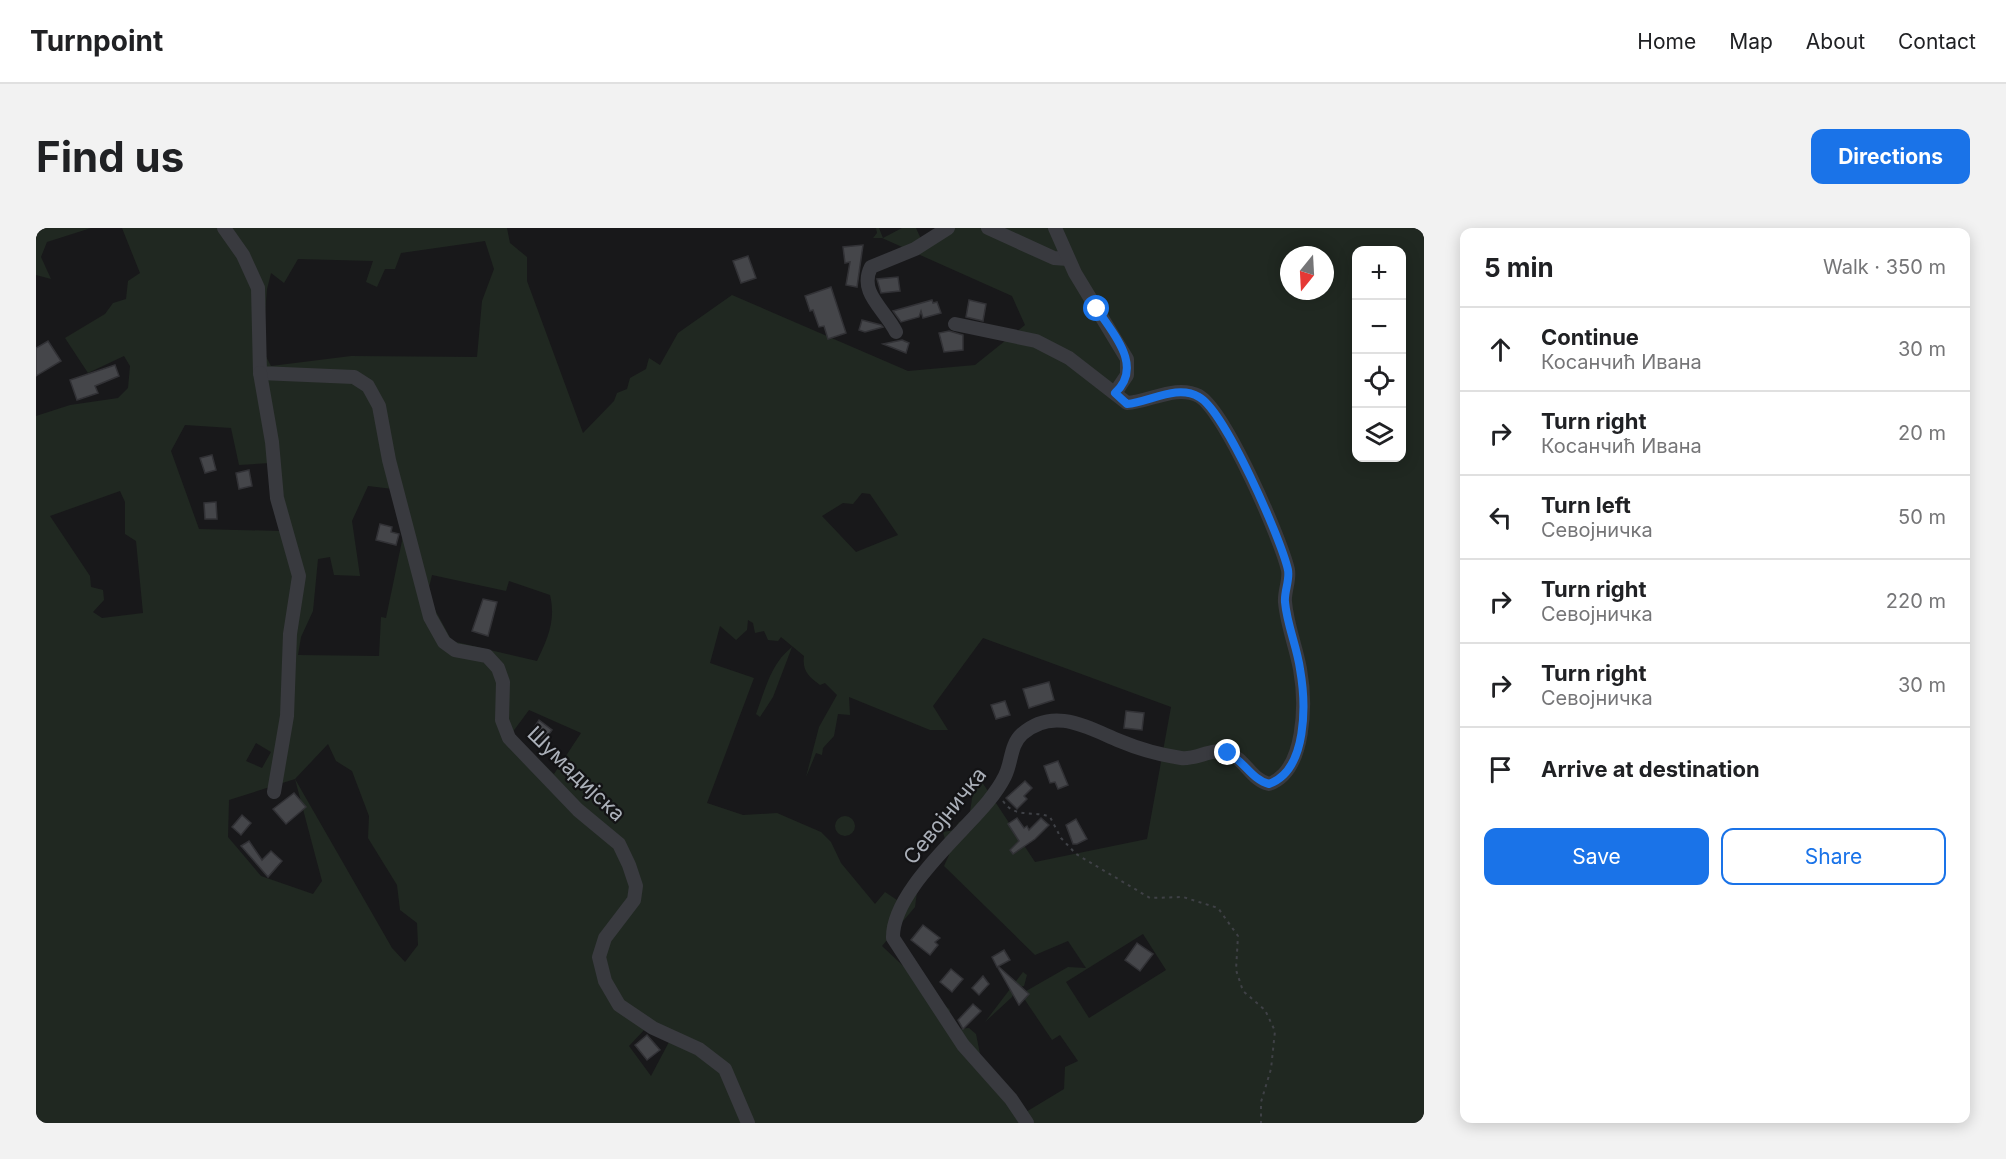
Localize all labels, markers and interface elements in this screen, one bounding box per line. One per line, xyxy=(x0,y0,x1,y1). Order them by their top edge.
text: Turnpoint xyxy=(30,24,163,58)
text: Home xyxy=(1637,29,1696,54)
text: Map xyxy=(1729,29,1773,54)
text: About xyxy=(1806,29,1865,54)
text: Contact xyxy=(1898,29,1976,54)
button: Directions xyxy=(1811,129,1970,184)
text: Find us xyxy=(36,131,184,182)
north arrow xyxy=(1280,246,1334,300)
map controls xyxy=(1352,246,1406,462)
button: + xyxy=(1352,246,1406,300)
text: 5 min xyxy=(1484,252,1554,283)
text: Walk · 350 m xyxy=(1823,255,1946,279)
route start xyxy=(1083,295,1109,321)
button: − xyxy=(1352,300,1406,354)
text: Continue xyxy=(1541,324,1639,350)
icon: ahead xyxy=(1484,333,1517,366)
text: 30 m xyxy=(1898,337,1946,361)
text: Косанчић Ивана xyxy=(1541,350,1702,374)
button: locate xyxy=(1352,354,1406,408)
button: layers xyxy=(1352,408,1406,462)
text: Turn right xyxy=(1541,408,1647,434)
icon: right xyxy=(1484,417,1517,450)
text: 20 m xyxy=(1898,421,1946,445)
text: Косанчић Ивана xyxy=(1541,434,1702,458)
text: Turn left xyxy=(1541,492,1631,518)
icon: left xyxy=(1484,501,1517,534)
text: 50 m xyxy=(1898,505,1946,529)
text: Севојничка xyxy=(1541,518,1653,542)
text: Turn right xyxy=(1541,576,1647,602)
icon: right xyxy=(1484,585,1517,618)
text: 220 m xyxy=(1886,589,1946,613)
text: Севојничка xyxy=(1541,602,1653,626)
text: Turn right xyxy=(1541,660,1647,686)
icon: right xyxy=(1484,669,1517,702)
text: 30 m xyxy=(1898,673,1946,697)
text: Севојничка xyxy=(1541,686,1653,710)
street label: Шумадијска xyxy=(522,721,630,826)
route end xyxy=(1214,739,1240,765)
icon: arrive xyxy=(1484,753,1517,786)
text: Arrive at destination xyxy=(1541,756,1760,782)
street label: Севојничка xyxy=(898,762,991,869)
button: Save xyxy=(1484,828,1709,885)
button: Share xyxy=(1721,828,1946,885)

